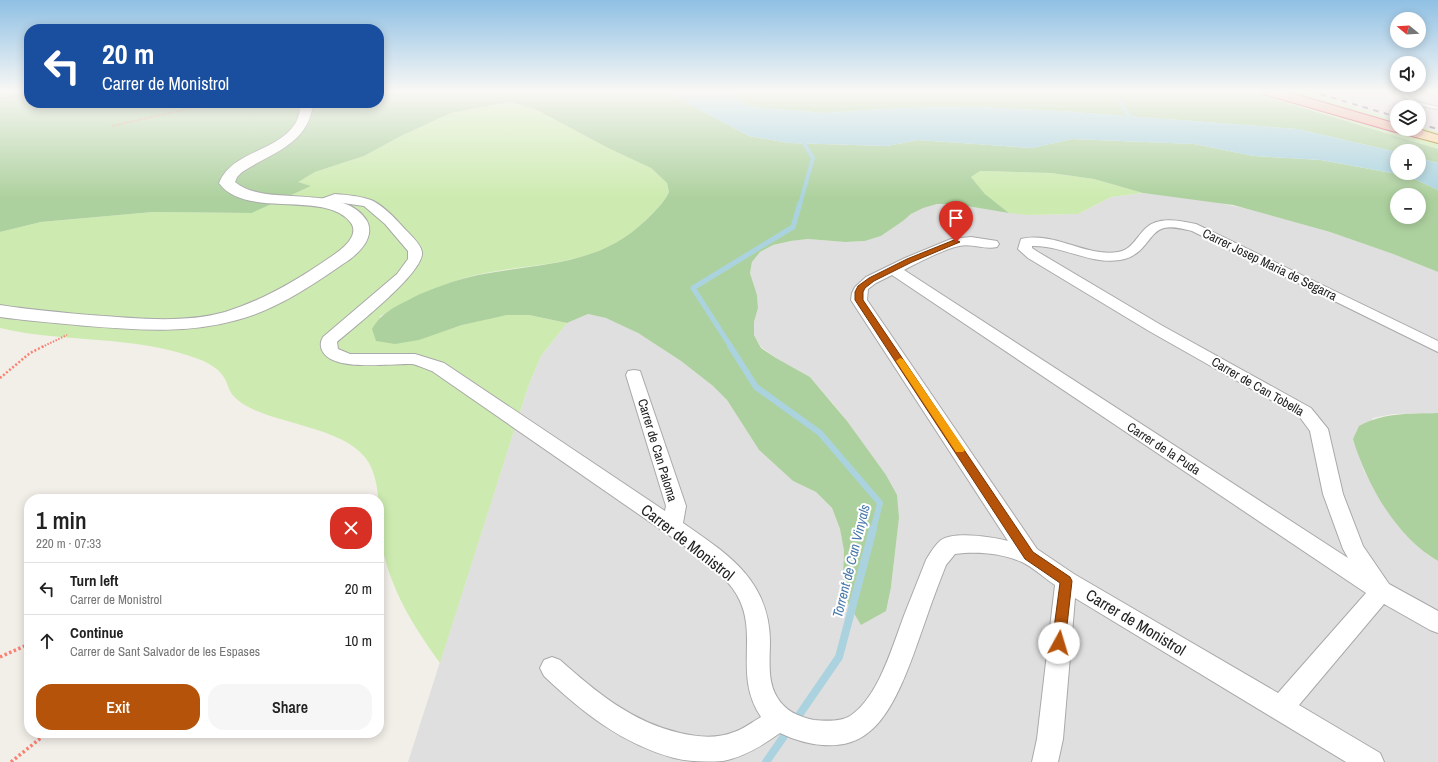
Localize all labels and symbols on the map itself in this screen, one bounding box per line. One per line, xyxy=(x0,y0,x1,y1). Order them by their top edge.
north arrow xyxy=(1390,12,1426,48)
pin xyxy=(939,201,973,242)
street label: Carrer Josep Maria de Segarra xyxy=(1200,224,1340,304)
street label: Carrer de Can Tobella xyxy=(1208,353,1307,420)
street label: Carrer de Can Paloma xyxy=(634,397,681,504)
street label: Carrer de la Puda xyxy=(1124,418,1204,478)
street label: Carrer de Monistrol xyxy=(637,499,739,586)
water label: Torrent de Can Vinyals xyxy=(828,502,874,620)
street label: Carrer de Monistrol xyxy=(1082,583,1190,661)
position arrow xyxy=(1038,622,1080,664)

